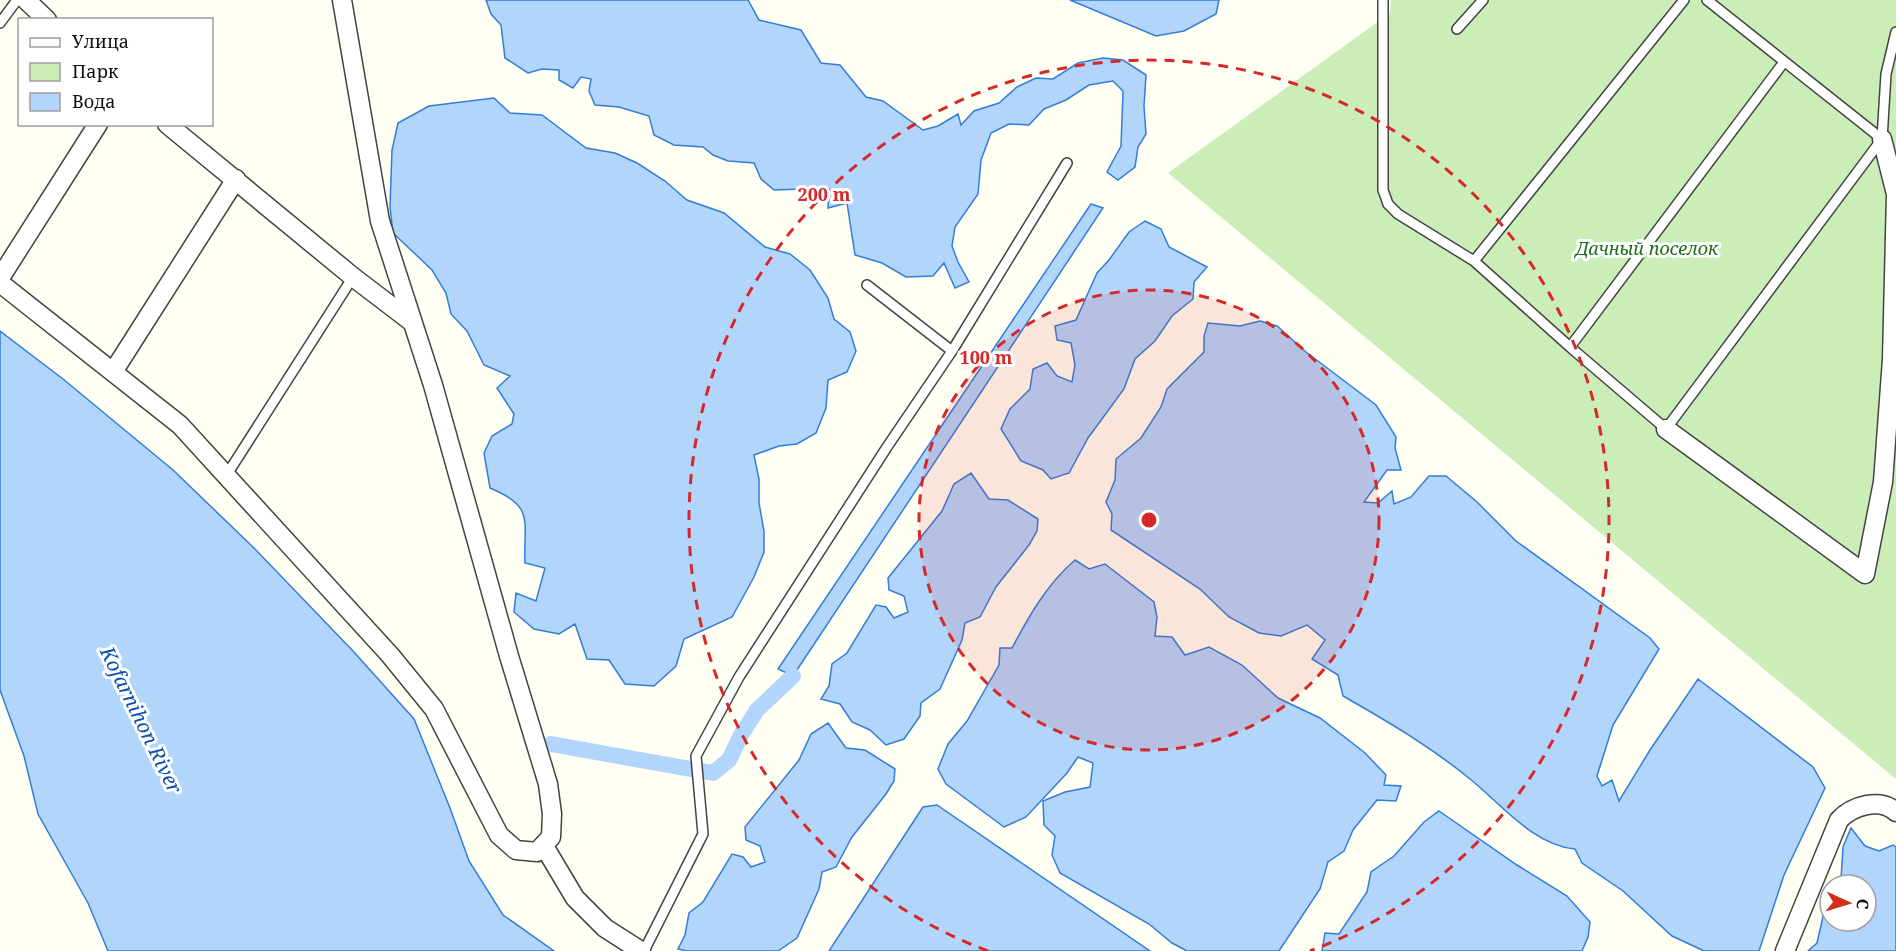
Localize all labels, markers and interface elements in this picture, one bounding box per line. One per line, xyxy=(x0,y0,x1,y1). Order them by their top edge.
legend xyxy=(18,18,213,126)
text: Улица xyxy=(72,29,129,53)
text: Парк xyxy=(72,59,119,83)
text: Вода xyxy=(72,89,116,113)
text: 200 m xyxy=(798,182,851,206)
park label: Дачный поселок xyxy=(1574,236,1719,260)
text: 100 m xyxy=(960,345,1013,369)
centre of rings xyxy=(1139,510,1159,530)
water label: Kofarnihon River xyxy=(94,641,189,798)
north arrow xyxy=(1818,873,1878,933)
text: С xyxy=(1852,898,1874,910)

